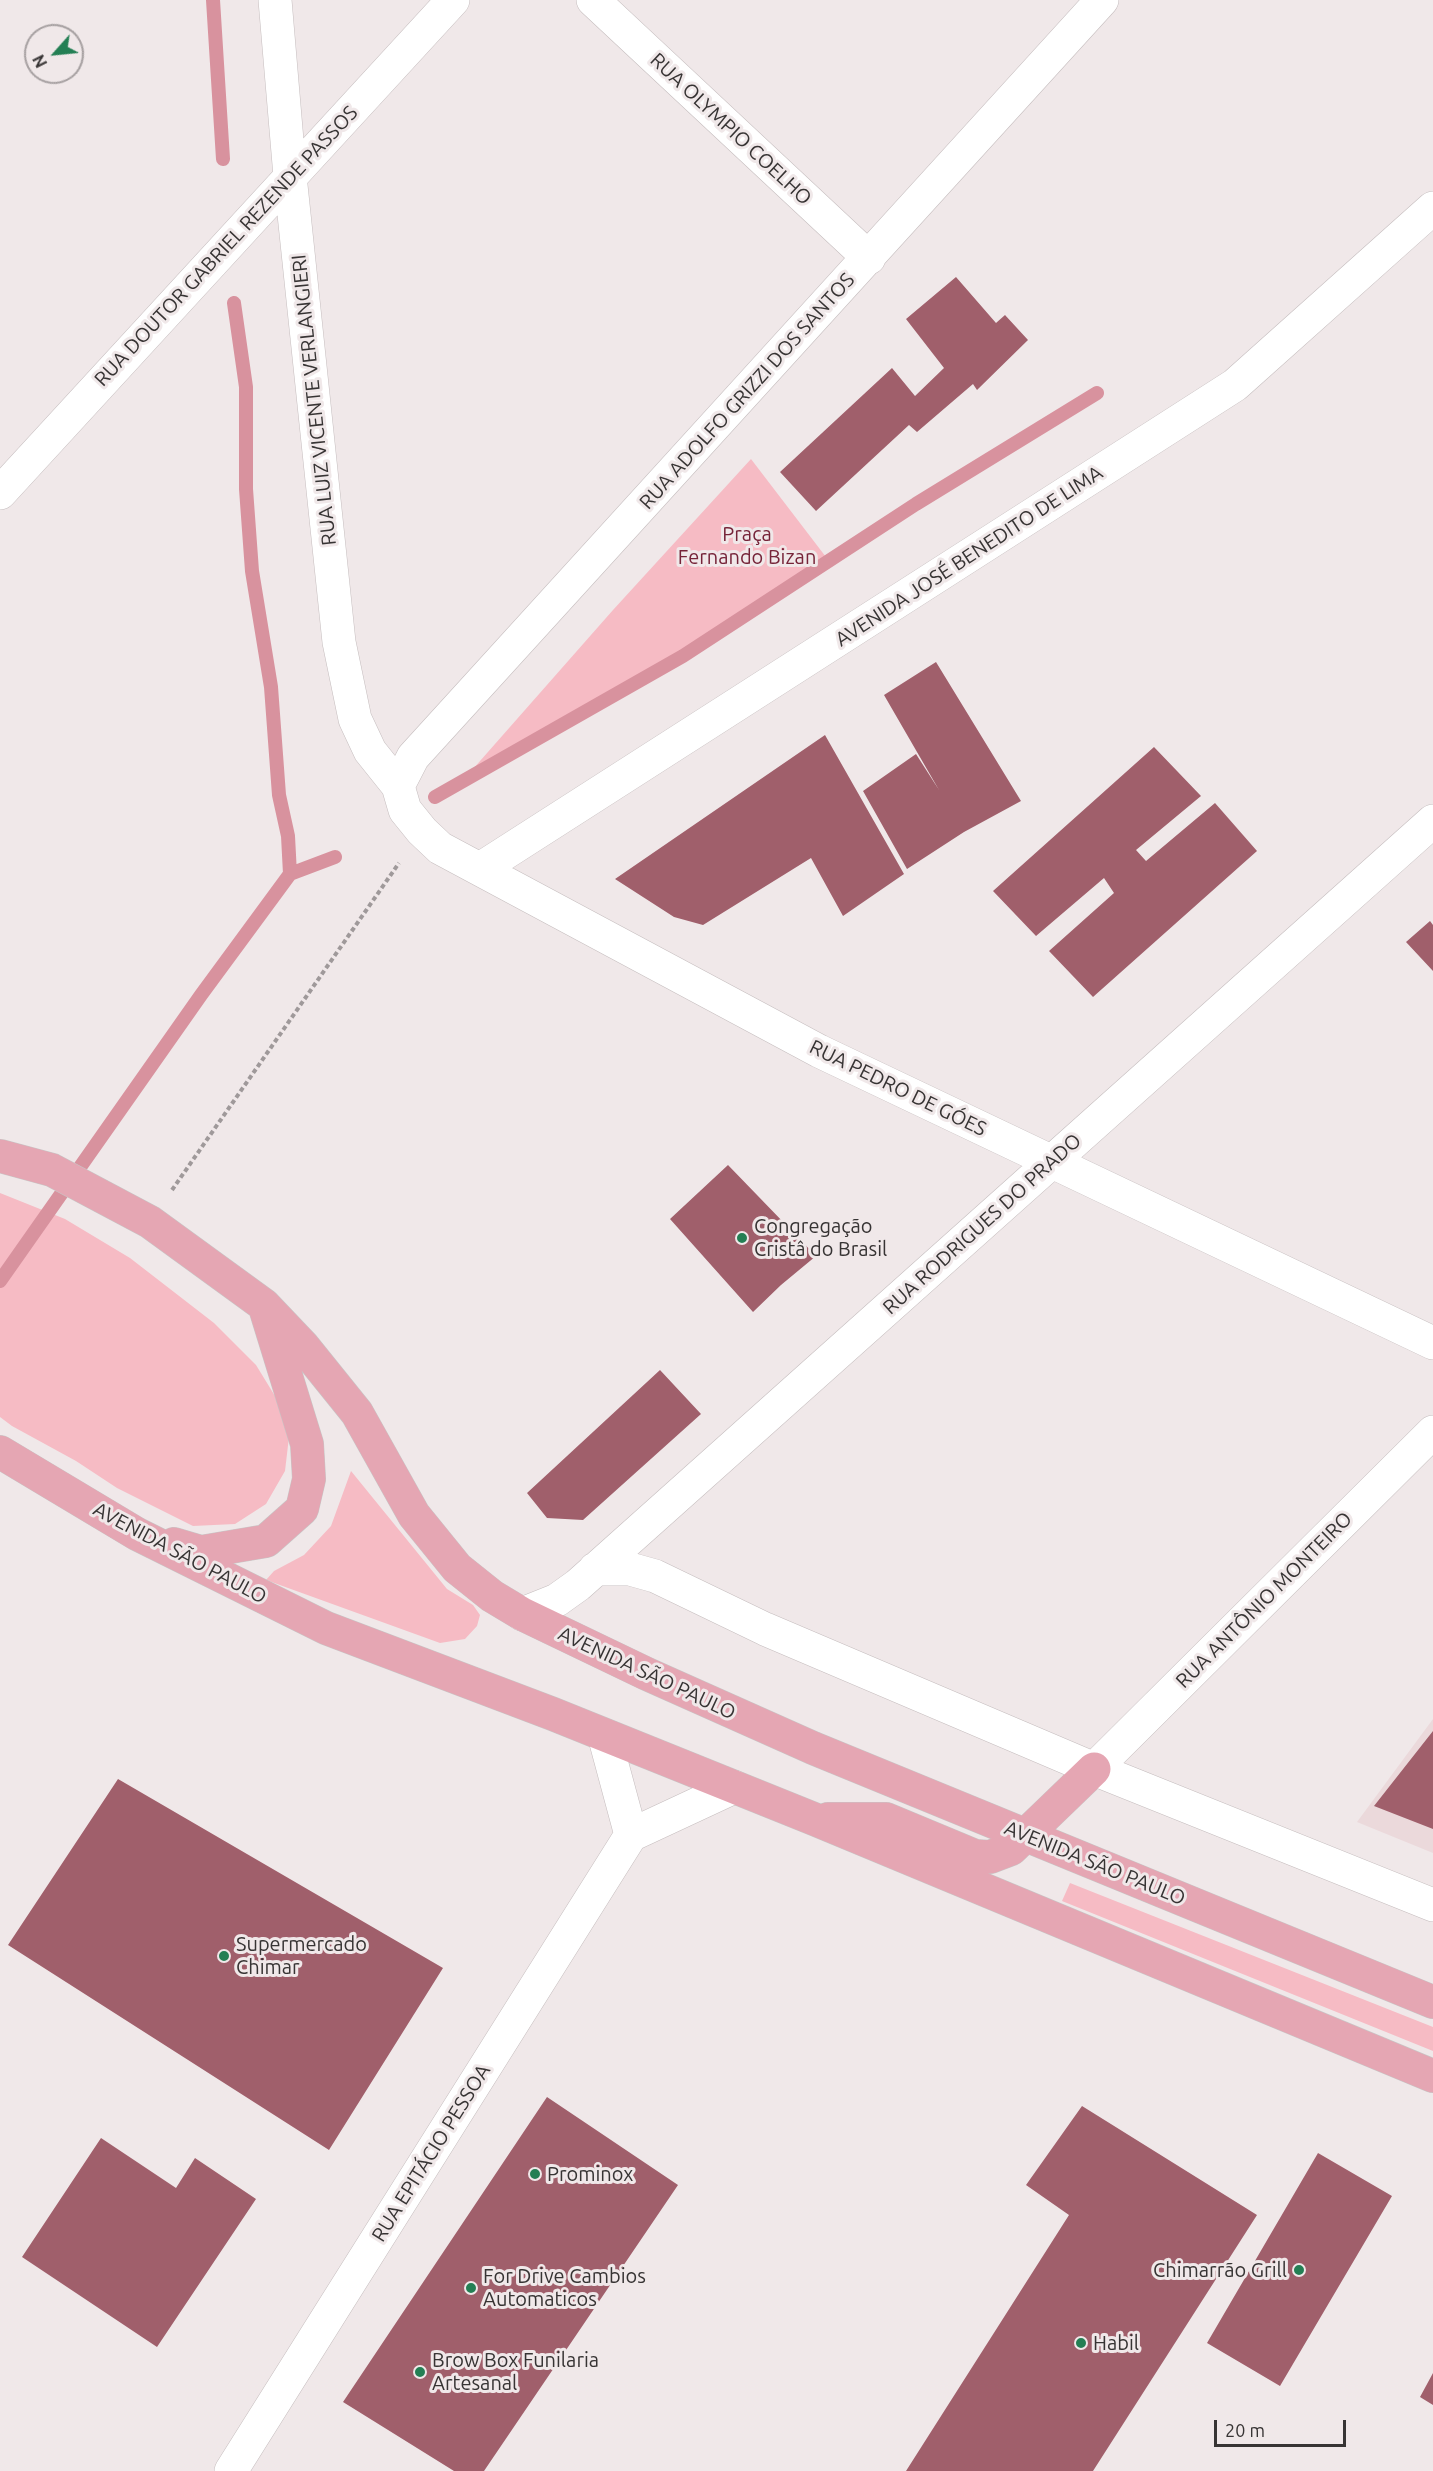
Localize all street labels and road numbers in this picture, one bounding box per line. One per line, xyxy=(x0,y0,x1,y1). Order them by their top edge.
street label: RUA OLYMPIO COELHO xyxy=(645,48,817,210)
street label: RUA DOUTOR GABRIEL REZENDE PASSOS xyxy=(89,101,363,391)
street label: RUA LUIZ VICENTE VERLANGIERI xyxy=(287,253,341,547)
street label: RUA ADOLFO GRIZZI DOS SANTOS xyxy=(635,268,859,514)
street label: AVENIDA JOSÉ BENEDITO DE LIMA xyxy=(831,461,1107,651)
street label: RUA PEDRO DE GÓES xyxy=(806,1035,990,1141)
street label: RUA RODRIGUES DO PRADO xyxy=(878,1129,1086,1319)
street label: AVENIDA SÃO PAULO xyxy=(89,1497,271,1609)
street label: RUA ANTÔNIO MONTEIRO xyxy=(1171,1507,1357,1693)
street label: AVENIDA SÃO PAULO xyxy=(554,1621,740,1725)
street label: AVENIDA SÃO PAULO xyxy=(1001,1816,1189,1910)
street label: RUA EPITÁCIO PESSOA xyxy=(367,2060,495,2246)

